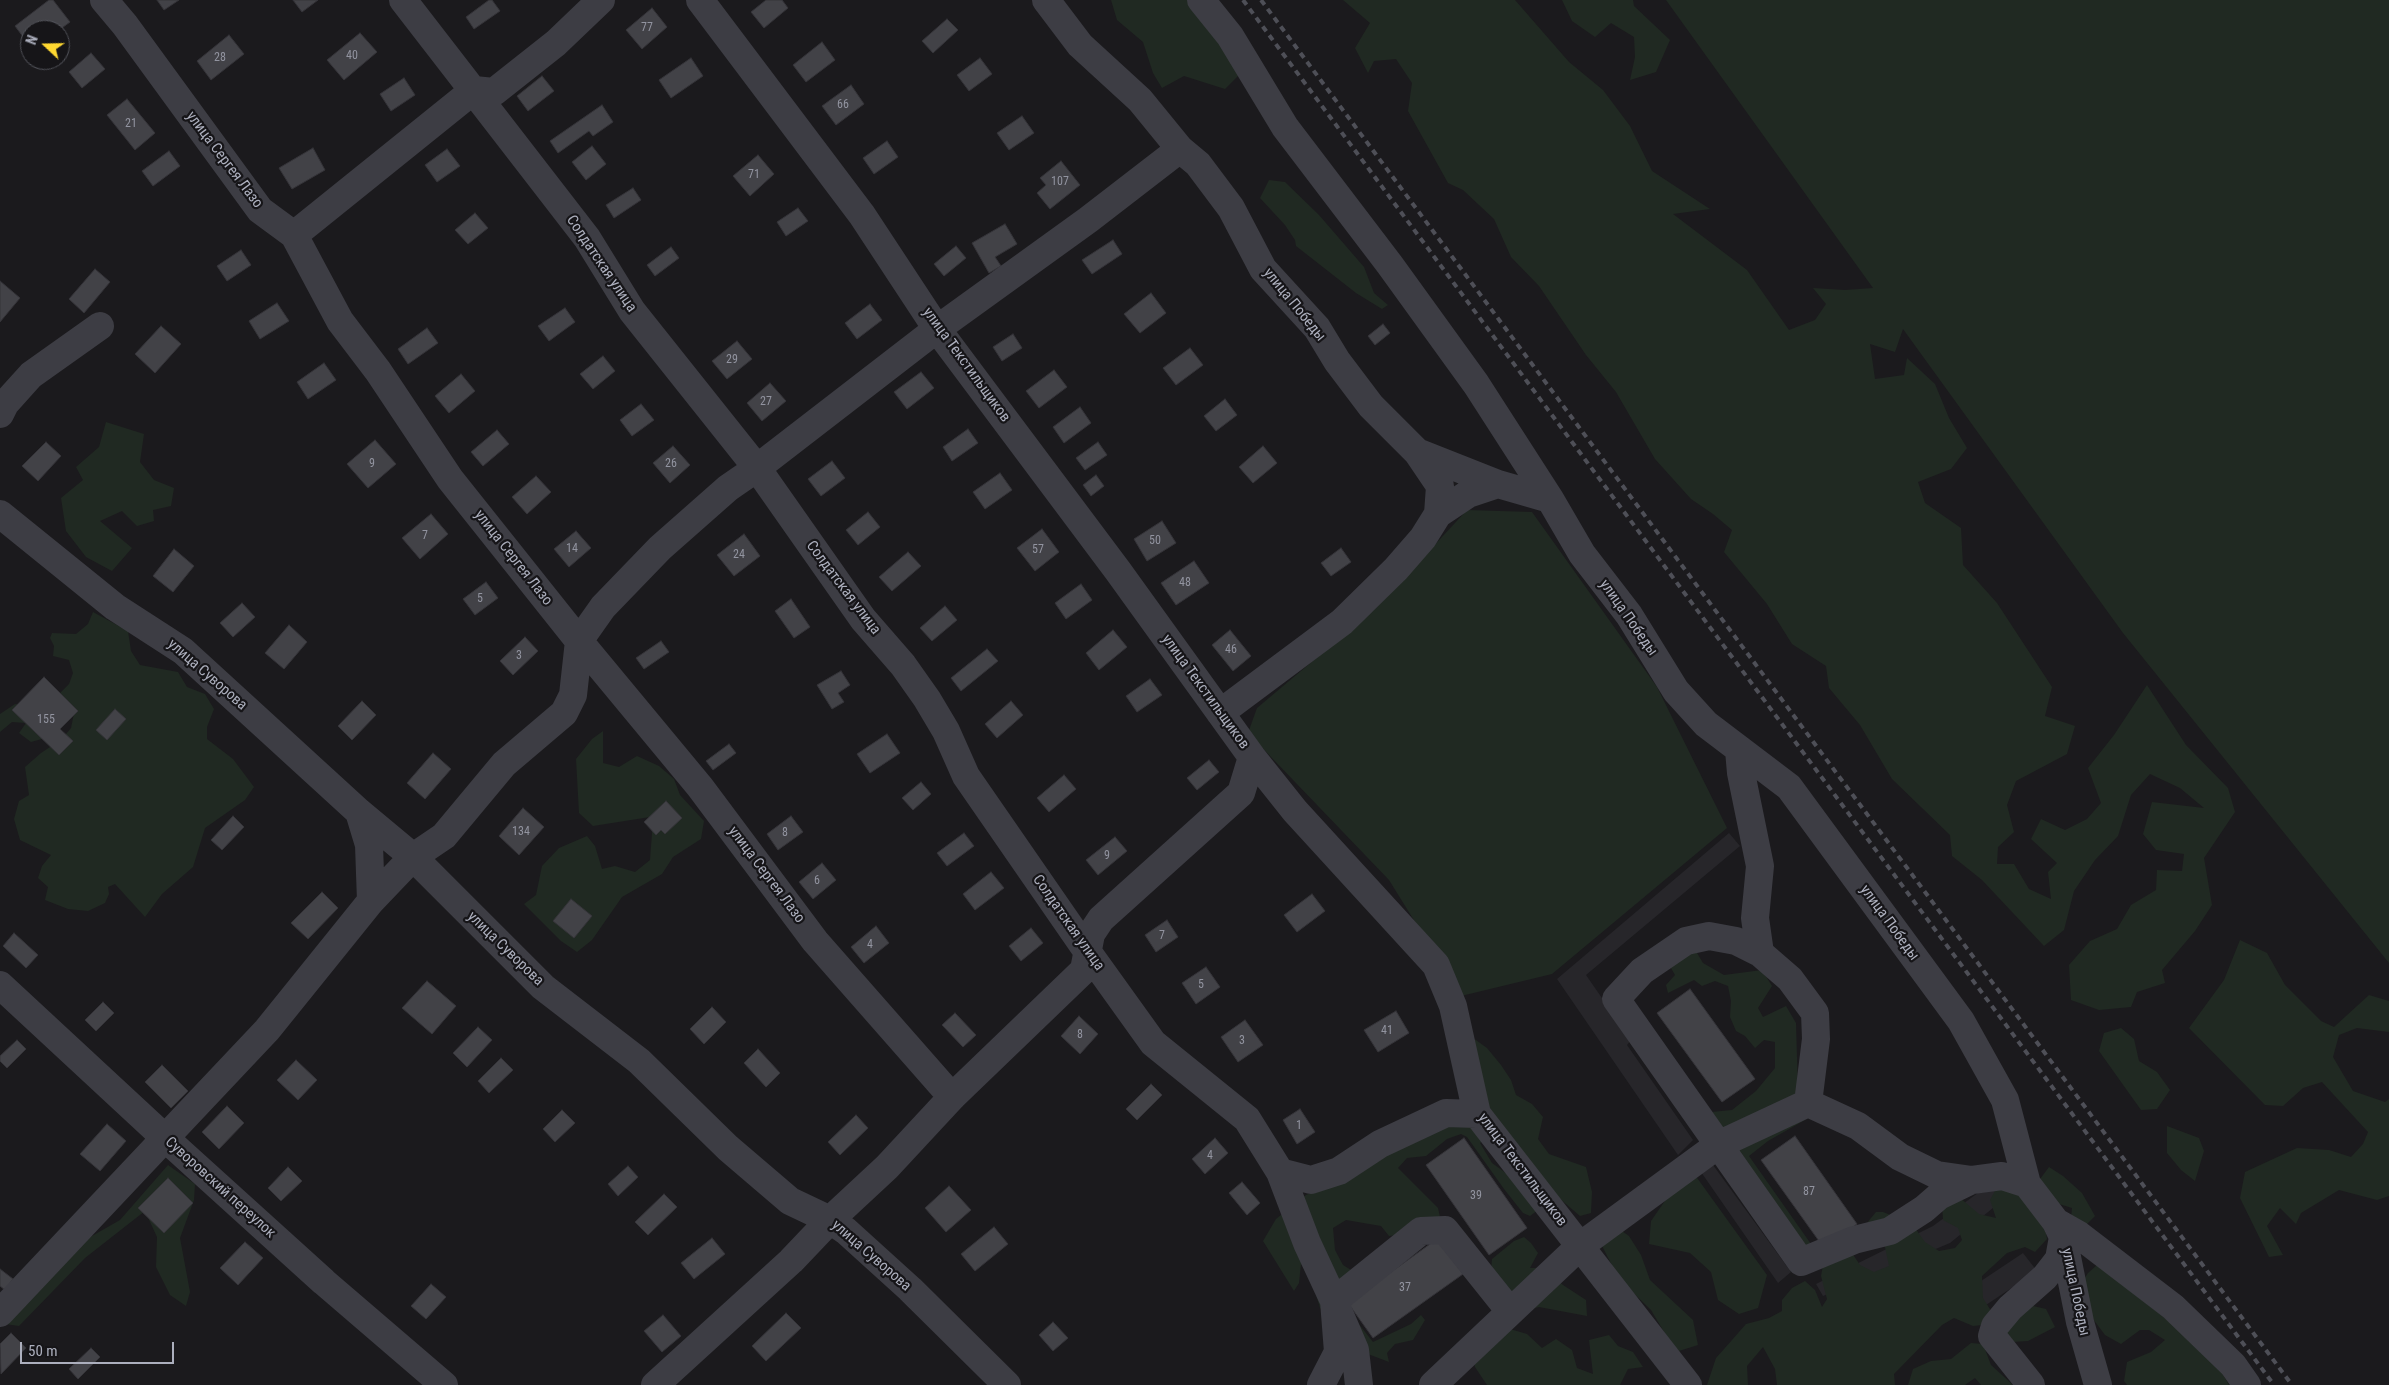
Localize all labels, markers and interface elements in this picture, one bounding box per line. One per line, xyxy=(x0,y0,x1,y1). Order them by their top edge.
north arrow xyxy=(20,20,70,70)
house number: 77 xyxy=(641,21,653,35)
text: N xyxy=(23,33,41,47)
house number: 40 xyxy=(346,49,358,63)
house number: 28 xyxy=(214,51,226,65)
house number: 66 xyxy=(837,98,849,112)
street label: улица Сергея Лазо xyxy=(182,108,266,212)
house number: 21 xyxy=(125,117,137,131)
house number: 71 xyxy=(748,168,760,182)
house number: 107 xyxy=(1051,175,1069,189)
street label: Солдатская улица xyxy=(562,212,640,316)
street label: улица Победы xyxy=(1259,265,1329,345)
street label: улица Текстильщиков xyxy=(918,304,1014,426)
house number: 29 xyxy=(726,353,738,367)
house number: 27 xyxy=(760,395,772,409)
house number: 9 xyxy=(369,457,375,471)
house number: 26 xyxy=(665,457,677,471)
street label: улица Сергея Лазо xyxy=(470,507,556,609)
house number: 7 xyxy=(422,529,428,543)
house number: 50 xyxy=(1149,534,1161,548)
street label: Солдатская улица xyxy=(802,538,884,638)
house number: 14 xyxy=(566,542,578,556)
house number: 57 xyxy=(1032,543,1044,557)
house number: 24 xyxy=(733,548,745,562)
house number: 48 xyxy=(1179,576,1191,590)
street label: улица Победы xyxy=(1595,576,1661,660)
house number: 5 xyxy=(477,592,483,606)
street label: улица Текстильщиков xyxy=(1157,631,1253,753)
street label: улица Суворова xyxy=(164,636,250,714)
house number: 46 xyxy=(1225,643,1237,657)
house number: 3 xyxy=(516,649,522,663)
house number: 155 xyxy=(37,713,55,727)
street label: улица Сергея Лазо xyxy=(724,823,808,927)
house number: 134 xyxy=(512,825,530,839)
house number: 8 xyxy=(782,826,788,840)
house number: 9 xyxy=(1104,849,1110,863)
street label: Солдатская улица xyxy=(1028,872,1108,974)
house number: 6 xyxy=(814,874,820,888)
street label: улица Победы xyxy=(1856,882,1922,964)
street label: улица Суворова xyxy=(463,908,547,990)
house number: 7 xyxy=(1159,929,1165,943)
house number: 4 xyxy=(867,938,873,952)
house number: 5 xyxy=(1198,978,1204,992)
house number: 41 xyxy=(1381,1024,1393,1038)
house number: 8 xyxy=(1077,1028,1083,1042)
house number: 3 xyxy=(1239,1034,1245,1048)
street label: улица Текстильщиков xyxy=(1473,1110,1571,1230)
house number: 1 xyxy=(1296,1119,1302,1133)
street label: Суворовский переулок xyxy=(161,1134,279,1242)
house number: 4 xyxy=(1207,1149,1213,1163)
house number: 87 xyxy=(1803,1185,1815,1199)
house number: 39 xyxy=(1470,1189,1482,1203)
street label: улица Суворова xyxy=(828,1217,914,1295)
street label: улица Победы xyxy=(2057,1247,2093,1337)
house number: 37 xyxy=(1399,1281,1411,1295)
scale bar xyxy=(22,1332,176,1364)
text: 50 m xyxy=(28,1342,58,1360)

